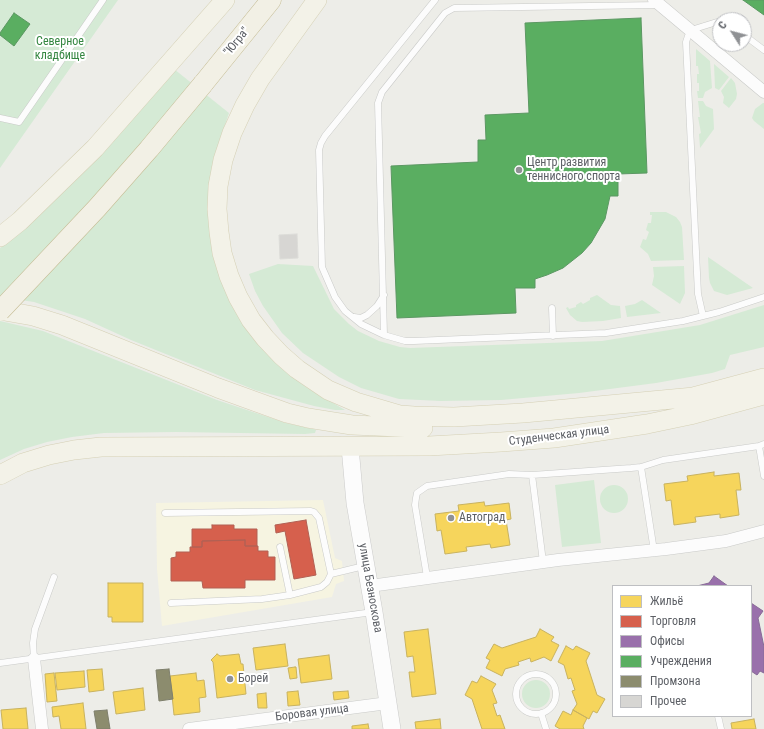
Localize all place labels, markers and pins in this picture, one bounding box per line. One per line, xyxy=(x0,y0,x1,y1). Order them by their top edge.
place label: Центр развития теннисного спорта xyxy=(527,156,620,184)
marker: Центр развития теннисного спорта xyxy=(514,165,524,175)
place label: Автоград xyxy=(459,511,505,525)
marker: Автоград xyxy=(446,513,456,523)
place label: Борей xyxy=(238,672,268,686)
marker: Борей xyxy=(225,674,235,684)

